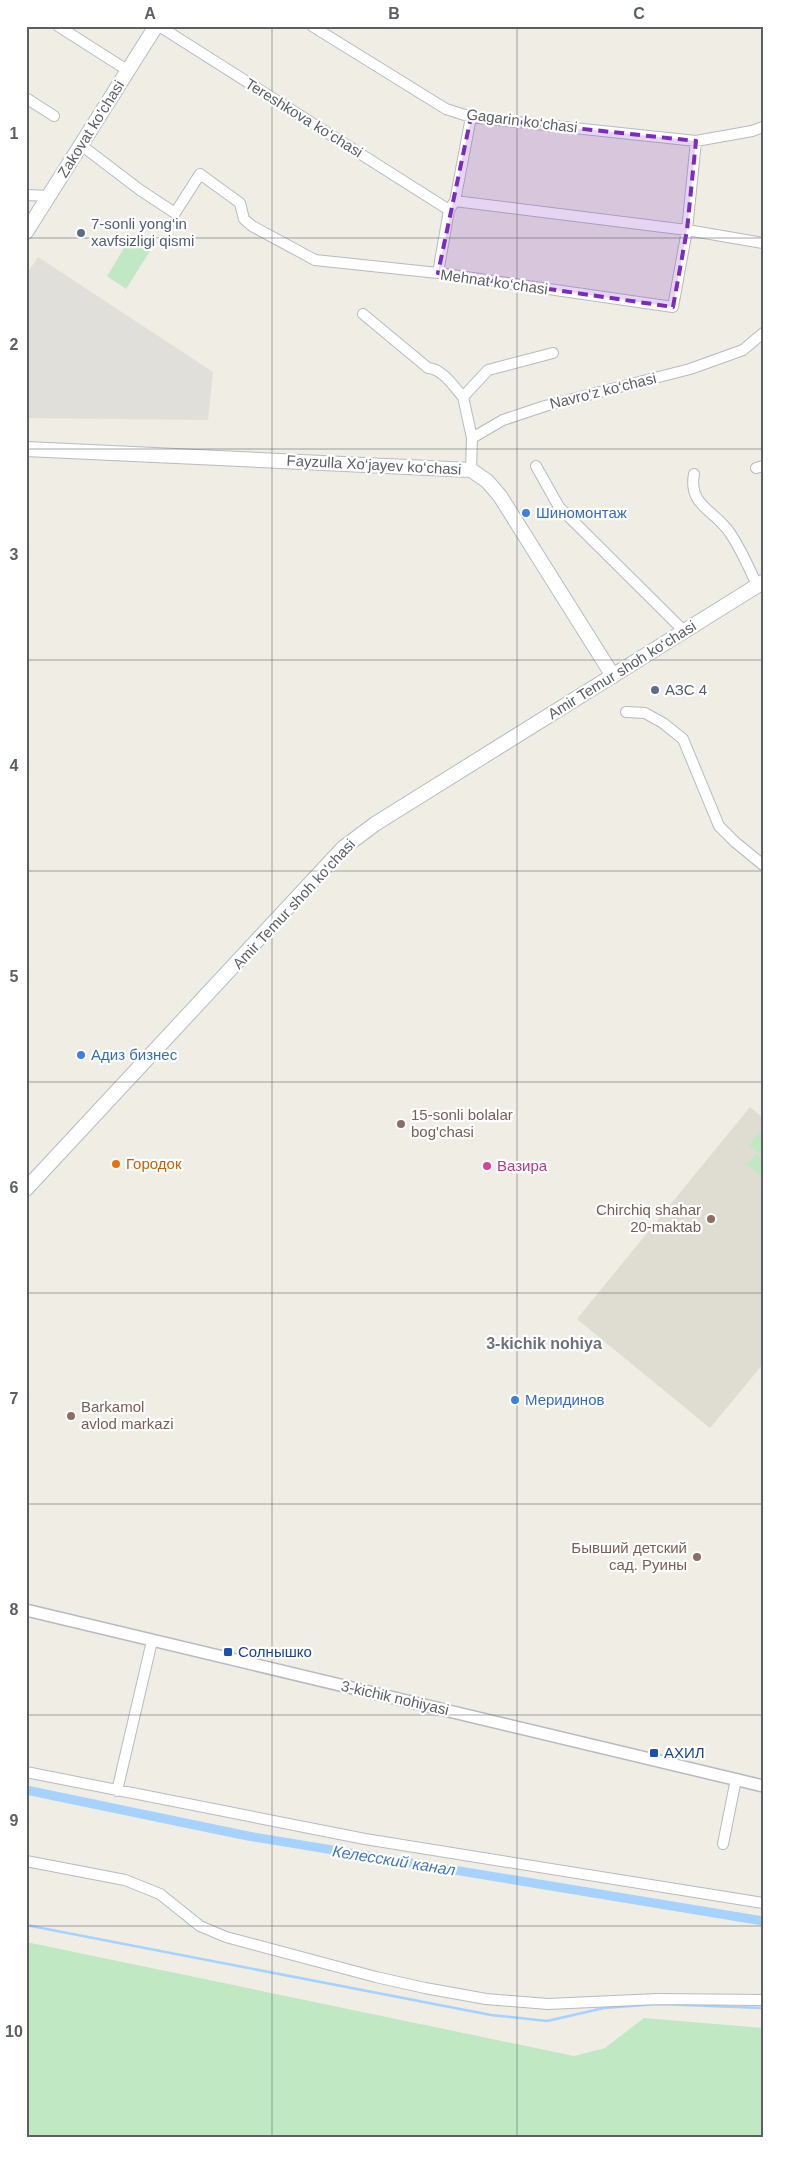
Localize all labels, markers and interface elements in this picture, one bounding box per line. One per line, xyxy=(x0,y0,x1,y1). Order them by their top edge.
text: A xyxy=(144,5,156,22)
text: B xyxy=(388,5,400,22)
text: C xyxy=(633,5,645,22)
street label: Tereshkova ko‘chasi xyxy=(242,75,366,161)
street label: Zakovat ko'chasi xyxy=(54,77,127,180)
street label: Gagarin ko‘chasi xyxy=(466,105,579,136)
text: 1 xyxy=(10,125,19,142)
place label: 7-sonli yong‘in xavfsizligi qismi xyxy=(91,215,194,249)
marker: 7-sonli yong‘in xavfsizligi qismi xyxy=(75,227,87,239)
street label: Mehnat ko‘chasi xyxy=(439,266,549,297)
text: 2 xyxy=(10,336,19,353)
street label: Navro‘z ko‘chasi xyxy=(548,369,658,412)
street label: Fayzulla Xo‘jayev ko‘chasi xyxy=(286,451,462,478)
place label: Шиномонтаж xyxy=(536,504,627,521)
marker: Шиномонтаж xyxy=(520,507,532,519)
text: 3 xyxy=(10,546,19,563)
street label: Amir Temur shoh ko‘chasi xyxy=(545,617,699,722)
place label: АЗС 4 xyxy=(665,681,707,698)
marker: АЗС 4 xyxy=(649,684,661,696)
text: 4 xyxy=(10,757,19,774)
street label: Amir Temur shoh ko‘chasi xyxy=(229,835,358,972)
text: 5 xyxy=(10,968,19,985)
place label: Адиз бизнес xyxy=(91,1046,178,1063)
marker: Адиз бизнес xyxy=(75,1049,87,1061)
place label: 15-sonli bolalar bog'chasi xyxy=(411,1106,513,1140)
marker: 15-sonli bolalar bog'chasi xyxy=(395,1118,407,1130)
place label: Городок xyxy=(126,1155,182,1172)
place label: Вазира xyxy=(497,1157,548,1174)
marker: Городок xyxy=(110,1158,122,1170)
marker: Вазира xyxy=(481,1160,493,1172)
text: 6 xyxy=(10,1179,19,1196)
place label: Chirchiq shahar 20-maktab xyxy=(596,1201,701,1235)
marker: Chirchiq shahar 20-maktab xyxy=(705,1213,717,1225)
district label: 3-kichik nohiya xyxy=(486,1335,602,1352)
text: 7 xyxy=(10,1390,19,1407)
place label: Меридинов xyxy=(525,1391,604,1408)
marker: Меридинов xyxy=(509,1394,521,1406)
place label: Barkamol avlod markazi xyxy=(81,1398,174,1432)
marker: Barkamol avlod markazi xyxy=(65,1410,77,1422)
place label: Бывший детский сад. Руины xyxy=(571,1539,687,1573)
marker: Бывший детский сад. Руины xyxy=(691,1551,703,1563)
text: 8 xyxy=(10,1601,19,1618)
place label: Солнышко xyxy=(238,1643,312,1660)
marker: Солнышко xyxy=(222,1646,234,1658)
street label: 3-kichik nohiyasi xyxy=(340,1677,451,1718)
place label: АХИЛ xyxy=(664,1744,705,1761)
marker: АХИЛ xyxy=(648,1747,660,1759)
text: 9 xyxy=(10,1812,19,1829)
water label: Келесский канал xyxy=(331,1842,457,1879)
text: 10 xyxy=(5,2023,23,2040)

